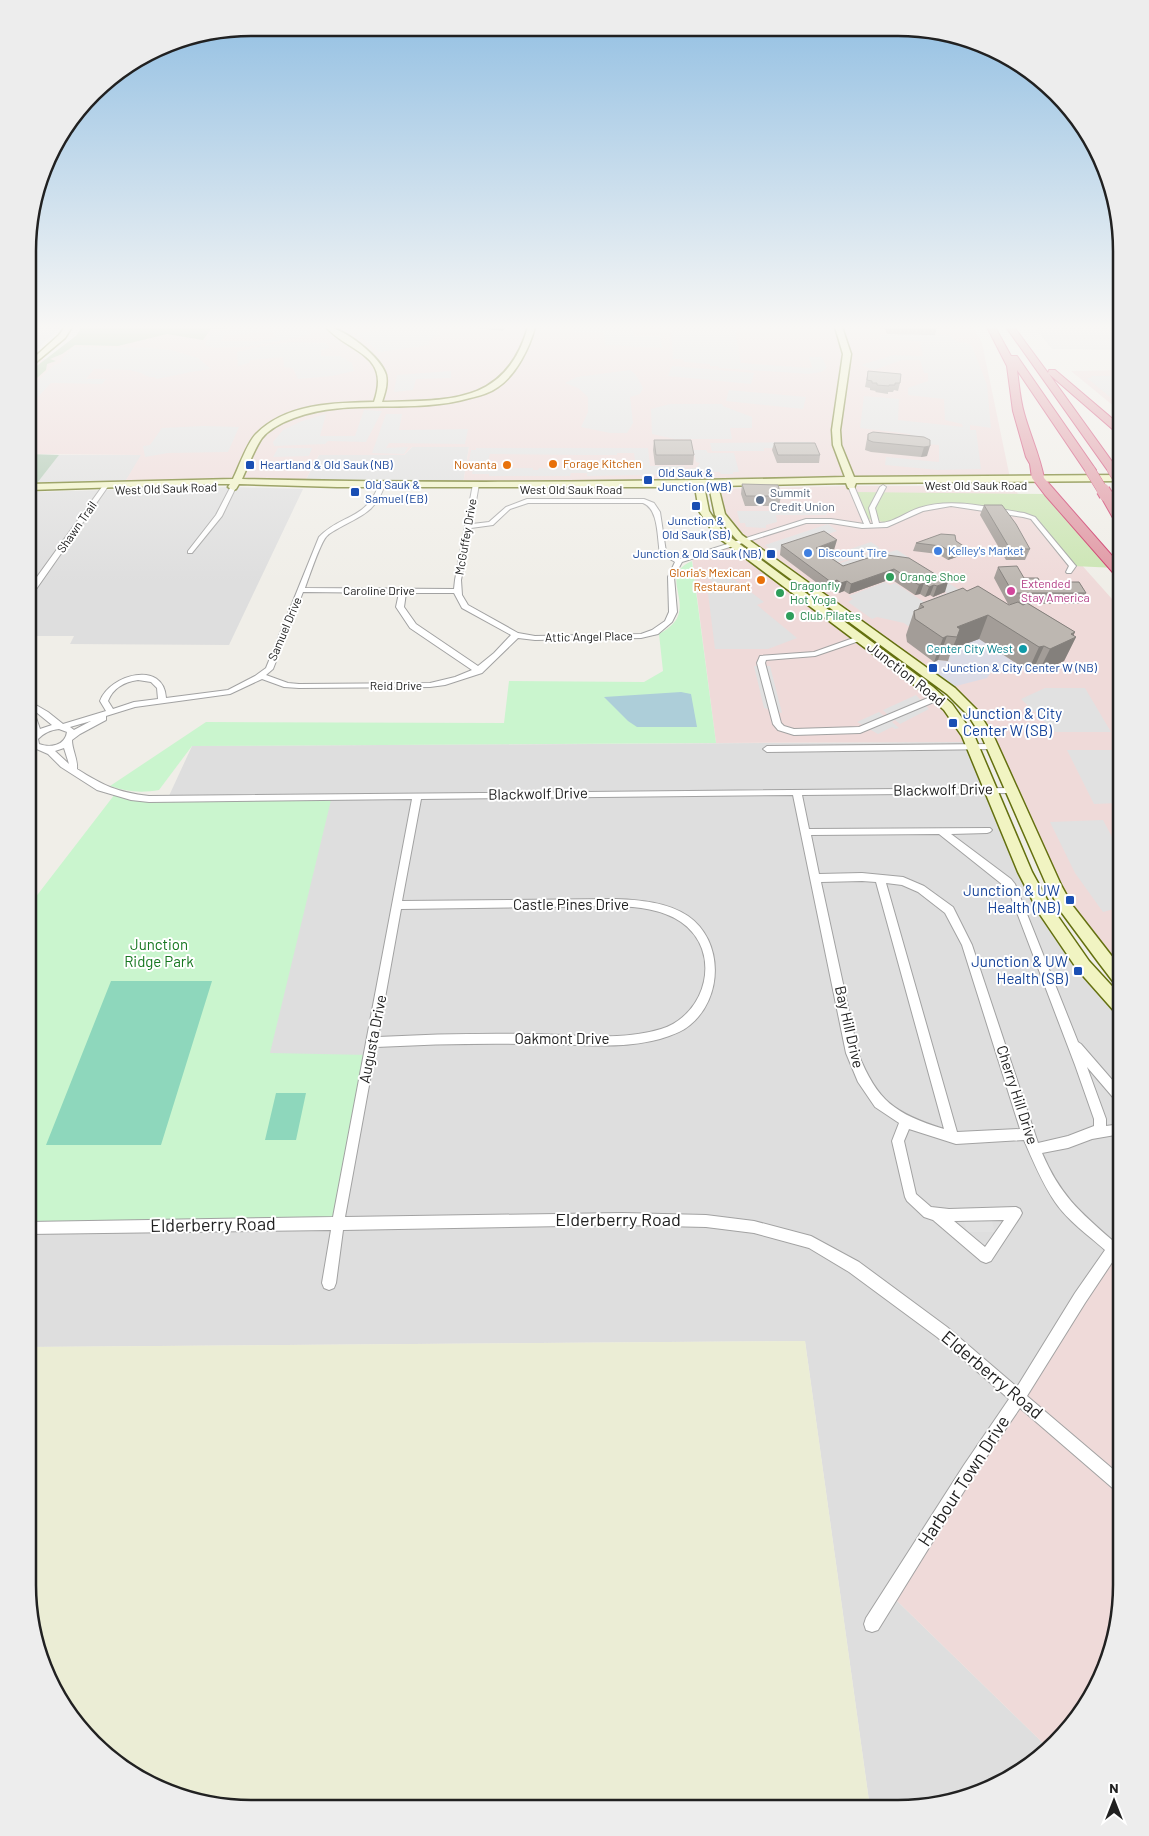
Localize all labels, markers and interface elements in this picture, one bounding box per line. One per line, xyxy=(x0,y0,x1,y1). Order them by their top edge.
place label: Forage Kitchen xyxy=(563,456,642,470)
place label: Heartland & Old Sauk (NB) xyxy=(260,457,393,471)
place label: Novanta xyxy=(454,457,497,471)
marker: Forage Kitchen xyxy=(547,458,559,470)
marker: Heartland & Old Sauk (NB) xyxy=(244,459,256,471)
marker: Novanta xyxy=(501,459,513,471)
place label: Old Sauk & Junction (WB) xyxy=(658,465,732,493)
marker: Old Sauk & Junction (WB) xyxy=(642,474,654,486)
place label: Old Sauk & Samuel (EB) xyxy=(365,477,428,505)
street label: West Old Sauk Road xyxy=(925,478,1027,492)
street label: West Old Sauk Road xyxy=(115,479,217,497)
street label: West Old Sauk Road xyxy=(520,482,622,496)
place label: Summit Credit Union xyxy=(770,485,835,513)
marker: Old Sauk & Samuel (EB) xyxy=(349,486,361,498)
marker: Summit Credit Union xyxy=(754,494,766,506)
street label: McGuffey Drive xyxy=(451,497,479,576)
street label: Shawn Trail xyxy=(53,498,99,555)
marker: Junction & Old Sauk (SB) xyxy=(690,500,702,512)
place label: Junction & Old Sauk (SB) xyxy=(662,513,731,541)
place label: Kelley's Market xyxy=(948,543,1024,557)
place label: Discount Tire xyxy=(818,545,887,559)
marker: Kelley's Market xyxy=(932,545,944,557)
place label: Junction & Old Sauk (NB) xyxy=(633,546,762,560)
marker: Discount Tire xyxy=(802,547,814,559)
marker: Junction & Old Sauk (NB) xyxy=(765,548,777,560)
place label: Gloria's Mexican Restaurant xyxy=(669,565,751,593)
place label: Orange Shoe xyxy=(900,569,966,583)
marker: Orange Shoe xyxy=(884,571,896,583)
marker: Gloria's Mexican Restaurant xyxy=(755,574,767,586)
place label: Extended Stay America xyxy=(1021,576,1090,604)
place label: Dragonfly Hot Yoga xyxy=(790,578,840,606)
street label: Caroline Drive xyxy=(343,583,415,597)
marker: Extended Stay America xyxy=(1005,585,1017,597)
marker: Dragonfly Hot Yoga xyxy=(774,587,786,599)
street label: Samuel Drive xyxy=(264,595,304,663)
place label: Club Pilates xyxy=(800,608,861,622)
marker: Club Pilates xyxy=(784,610,796,622)
street label: Attic Angel Place xyxy=(545,628,633,644)
street label: Junction Road xyxy=(864,637,949,709)
place label: Center City West xyxy=(927,641,1013,655)
marker: Center City West xyxy=(1017,643,1029,655)
place label: Junction & City Center W (NB) xyxy=(943,660,1098,674)
marker: Junction & City Center W (NB) xyxy=(927,662,939,674)
street label: Reid Drive xyxy=(370,678,422,692)
place label: Junction & City Center W (SB) xyxy=(963,704,1062,739)
marker: Junction & City Center W (SB) xyxy=(947,717,959,729)
street label: Blackwolf Drive xyxy=(893,779,993,799)
street label: Blackwolf Drive xyxy=(488,783,588,803)
place label: Junction & UW Health (NB) xyxy=(963,881,1060,916)
marker: Junction & UW Health (NB) xyxy=(1064,894,1076,906)
street label: Castle Pines Drive xyxy=(513,895,629,913)
park label: Junction Ridge Park xyxy=(124,935,194,970)
place label: Junction & UW Health (SB) xyxy=(971,952,1068,987)
marker: Junction & UW Health (SB) xyxy=(1072,965,1084,977)
street label: Bay Hill Drive xyxy=(832,984,868,1070)
street label: Augusta Drive xyxy=(355,993,389,1085)
street label: Oakmont Drive xyxy=(515,1029,609,1047)
street label: Cherry Hill Drive xyxy=(993,1043,1042,1147)
street label: Elderberry Road xyxy=(555,1208,681,1230)
street label: Elderberry Road xyxy=(150,1212,276,1236)
street label: Elderberry Road xyxy=(937,1325,1048,1423)
street label: Harbour Town Drive xyxy=(913,1411,1014,1550)
north arrow xyxy=(1089,1776,1139,1826)
text: N xyxy=(1109,1779,1119,1796)

